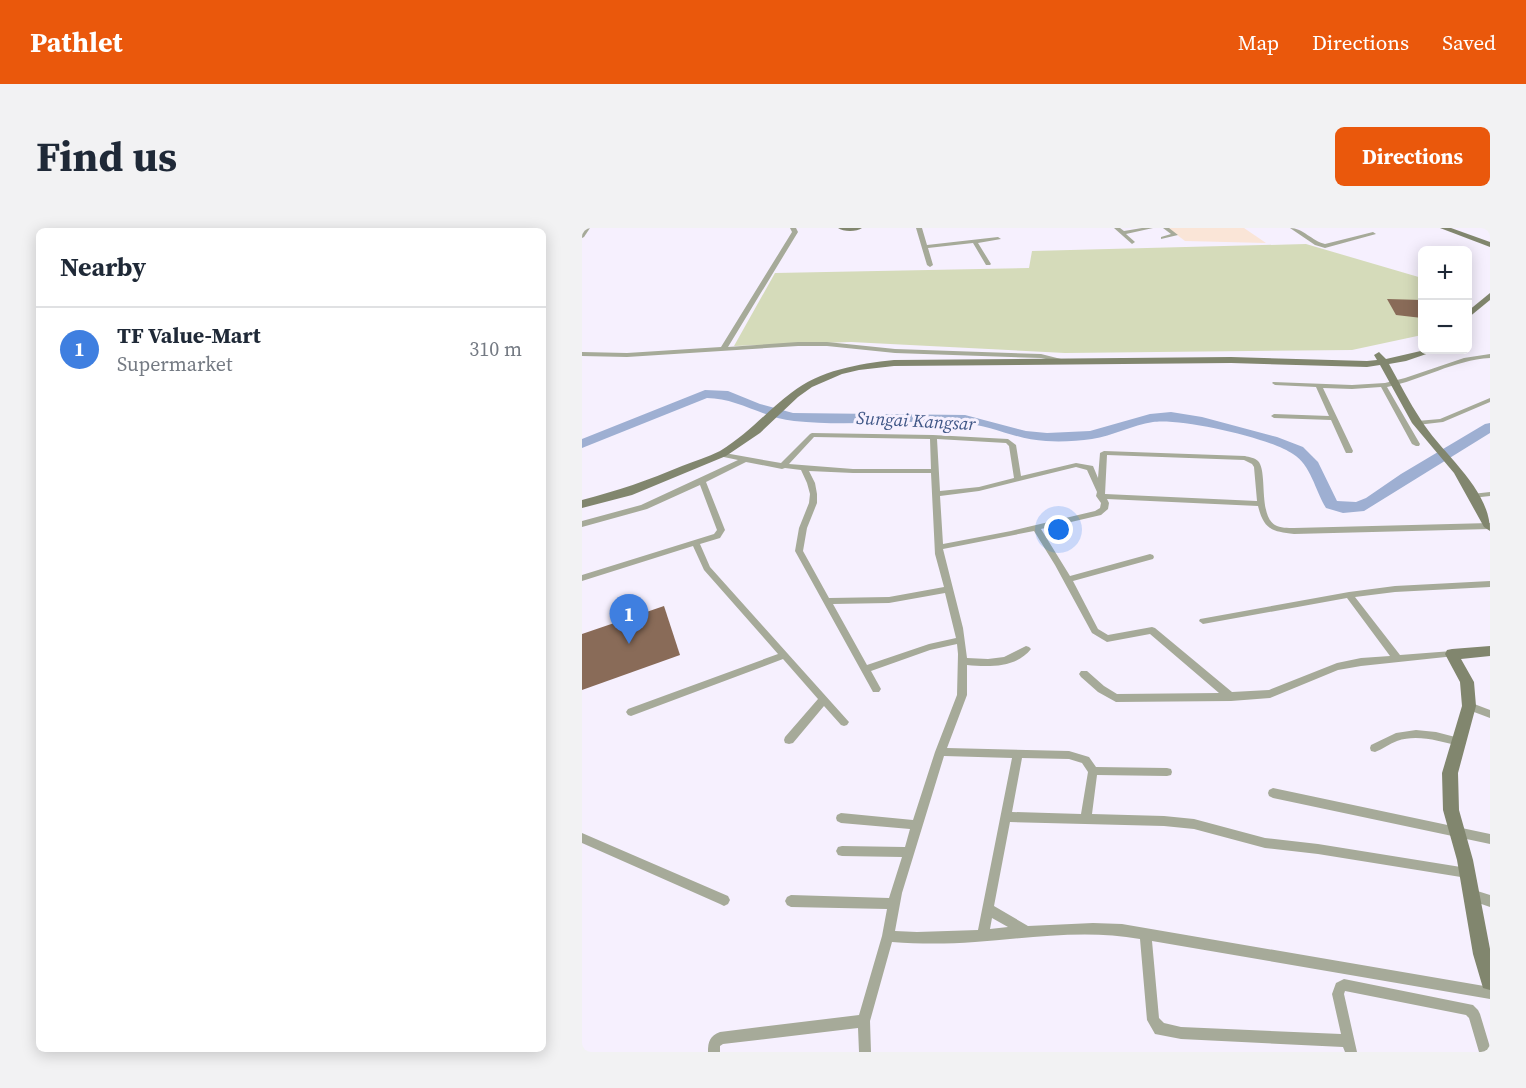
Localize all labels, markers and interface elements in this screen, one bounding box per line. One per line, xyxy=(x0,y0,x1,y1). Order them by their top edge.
text: Pathlet xyxy=(30,23,123,61)
text: Map xyxy=(1238,28,1279,57)
text: Directions xyxy=(1312,28,1409,57)
text: Saved xyxy=(1442,28,1496,57)
text: Find us xyxy=(36,127,177,185)
button: Directions xyxy=(1335,127,1490,186)
map controls xyxy=(1418,246,1472,354)
button: + xyxy=(1418,246,1472,300)
text: Nearby xyxy=(60,249,146,285)
button: − xyxy=(1418,300,1472,354)
text: TF Value-Mart xyxy=(117,320,261,350)
text: 1 xyxy=(74,335,85,363)
text: 310 m xyxy=(469,335,522,363)
text: Supermarket xyxy=(117,350,232,378)
water label: Sungai Kangsar xyxy=(856,405,977,436)
your location xyxy=(1044,515,1073,544)
pin: 1 xyxy=(610,594,648,644)

